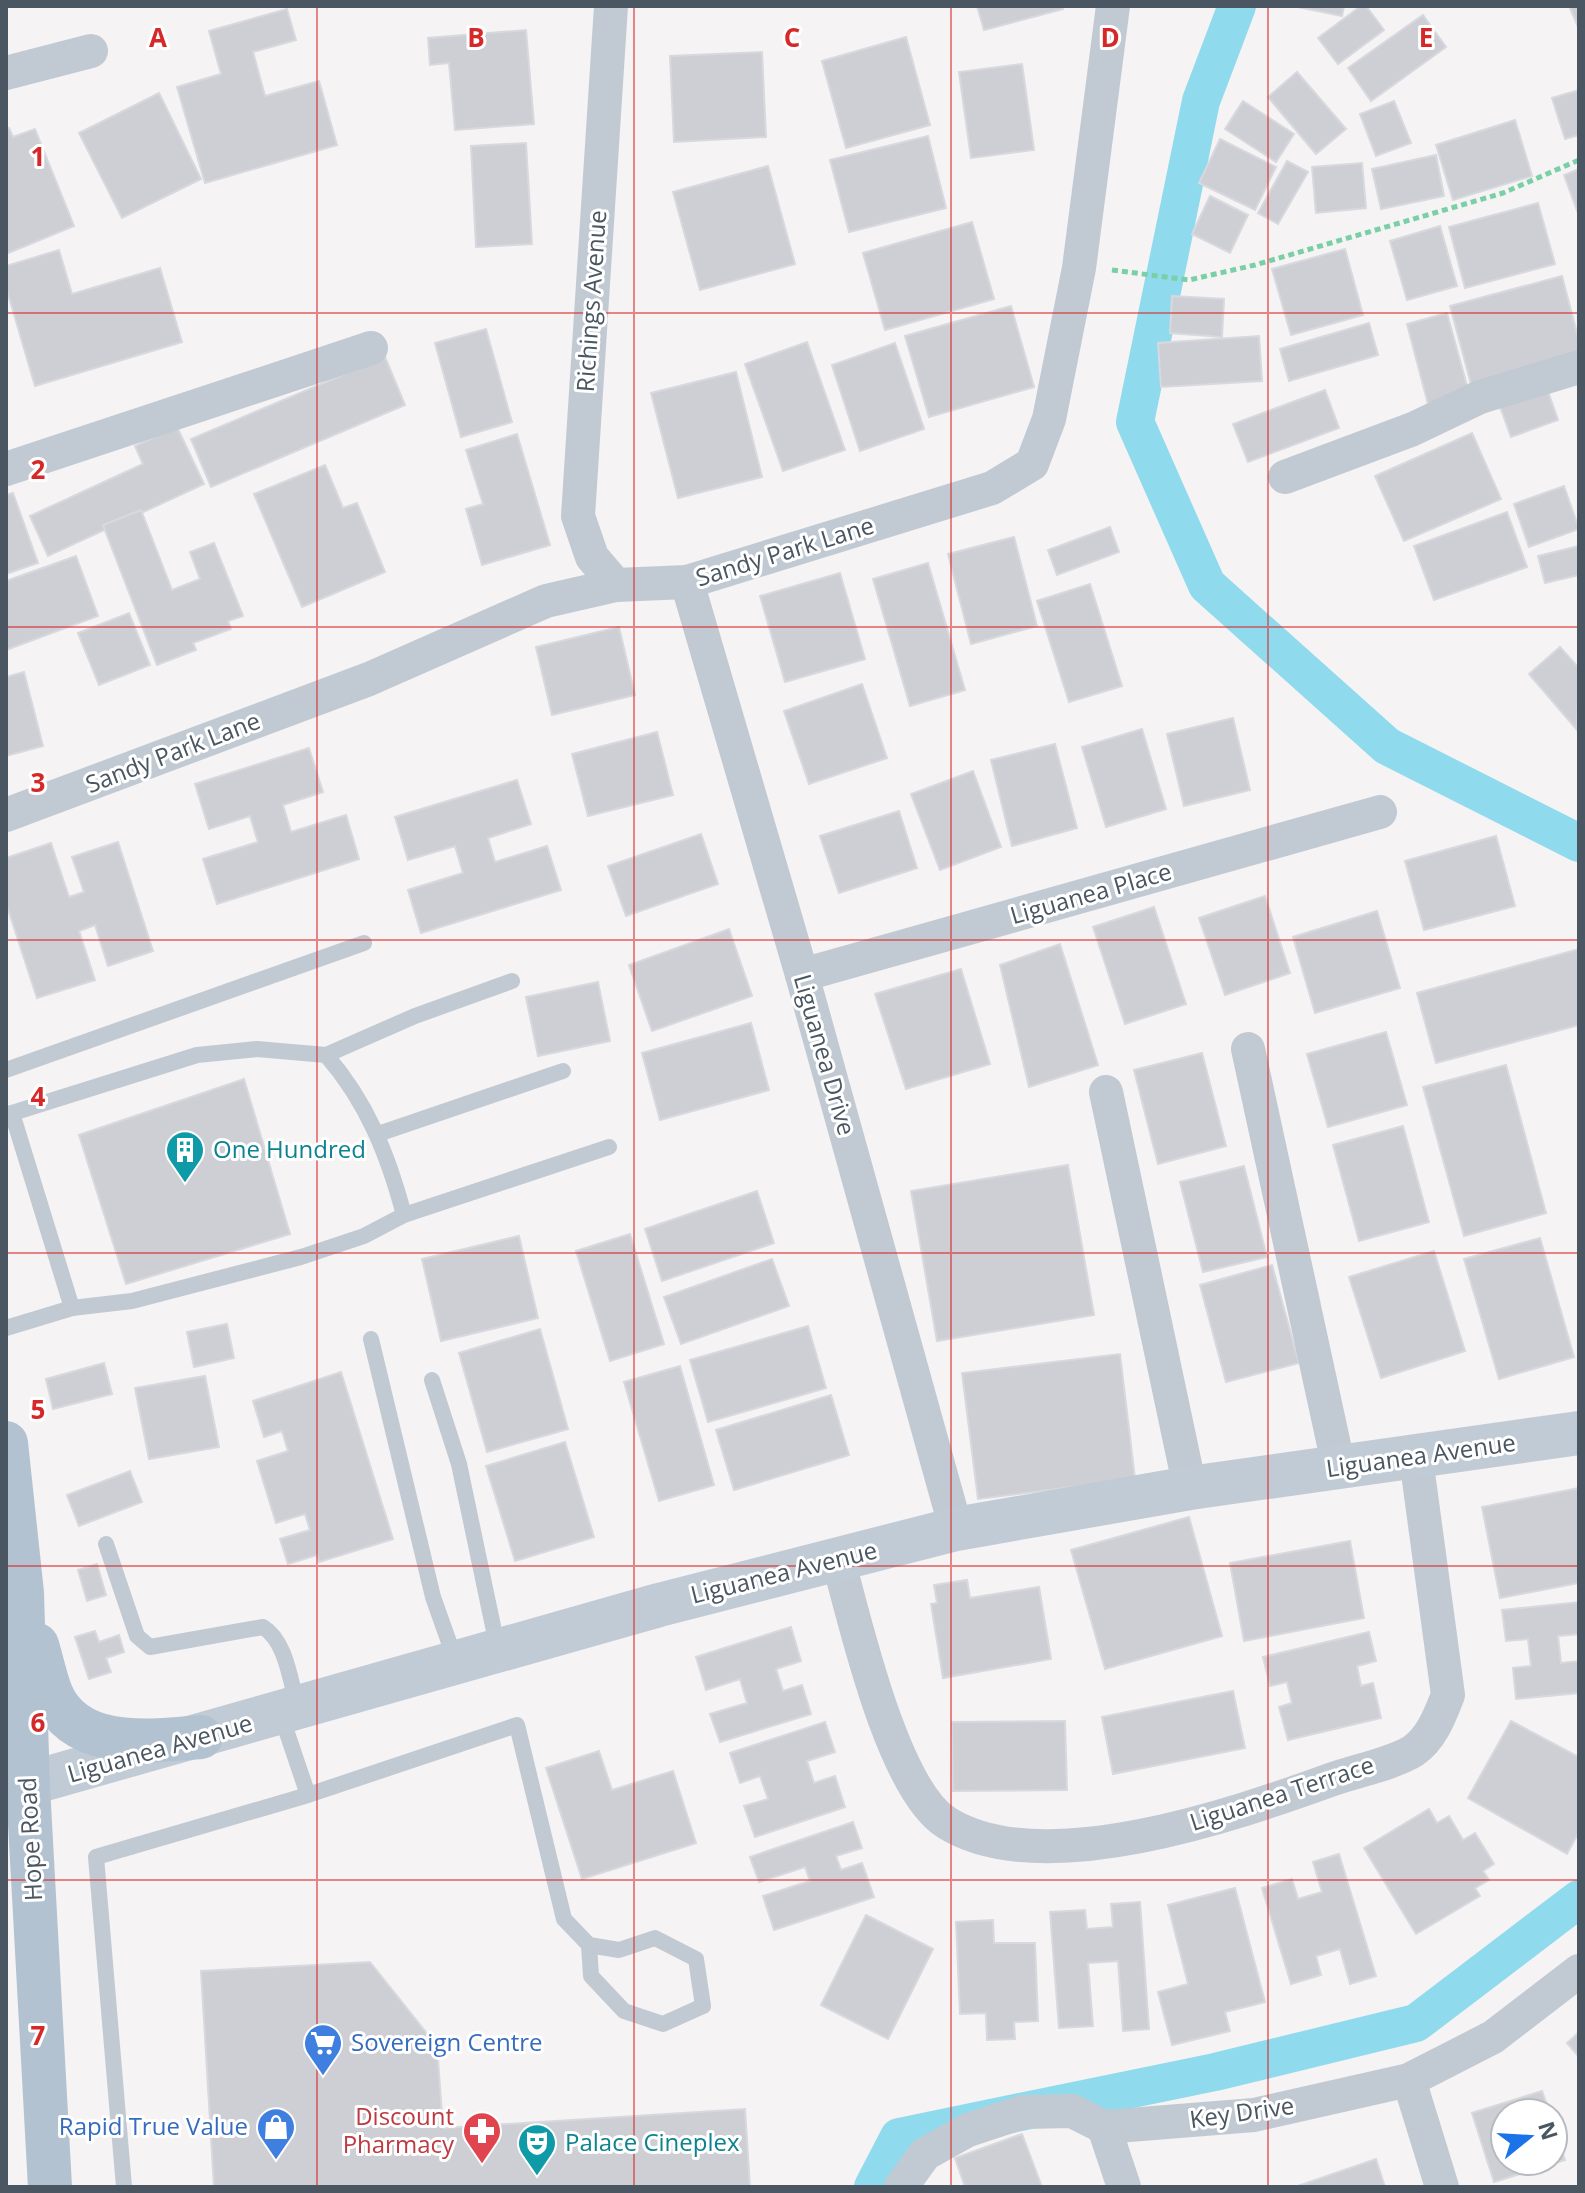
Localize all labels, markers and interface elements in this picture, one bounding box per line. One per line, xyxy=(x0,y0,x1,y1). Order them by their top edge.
text: A xyxy=(149,19,167,55)
text: B xyxy=(467,19,485,55)
text: C xyxy=(784,19,800,55)
text: D xyxy=(1100,19,1120,55)
text: E xyxy=(1419,19,1433,55)
text: 1 xyxy=(31,138,45,174)
street label: Richings Avenue xyxy=(568,209,613,393)
text: 2 xyxy=(31,451,46,487)
street label: Sandy Park Lane xyxy=(691,508,878,593)
street label: Sandy Park Lane xyxy=(80,703,265,800)
text: 3 xyxy=(31,764,45,800)
street label: Liguanea Place xyxy=(1006,854,1175,931)
street label: Liguanea Drive xyxy=(787,970,864,1139)
text: 4 xyxy=(31,1078,46,1114)
building icon: One Hundred xyxy=(164,1129,206,1184)
place label: One Hundred xyxy=(213,1132,366,1165)
text: 5 xyxy=(31,1391,45,1427)
street label: Liguanea Avenue xyxy=(1324,1425,1518,1484)
street label: Liguanea Avenue xyxy=(687,1532,880,1611)
text: 6 xyxy=(31,1704,46,1740)
street label: Liguanea Avenue xyxy=(63,1705,256,1790)
street label: Liguanea Terrace xyxy=(1185,1747,1378,1838)
street label: Hope Road xyxy=(10,1776,49,1902)
text: 7 xyxy=(31,2017,46,2053)
supermarket icon: Sovereign Centre xyxy=(302,2022,344,2077)
place label: Sovereign Centre xyxy=(351,2025,543,2058)
street label: Key Drive xyxy=(1187,2088,1296,2135)
north arrow xyxy=(1489,2097,1569,2177)
place label: Discount Pharmacy xyxy=(343,2099,455,2160)
shop icon: Rapid True Value xyxy=(255,2106,297,2161)
place label: Rapid True Value xyxy=(59,2109,248,2142)
pharmacy icon: Discount Pharmacy xyxy=(461,2110,503,2165)
text: N xyxy=(1532,2117,1566,2144)
theatre icon: Palace Cineplex xyxy=(516,2122,558,2177)
place label: Palace Cineplex xyxy=(565,2125,740,2158)

